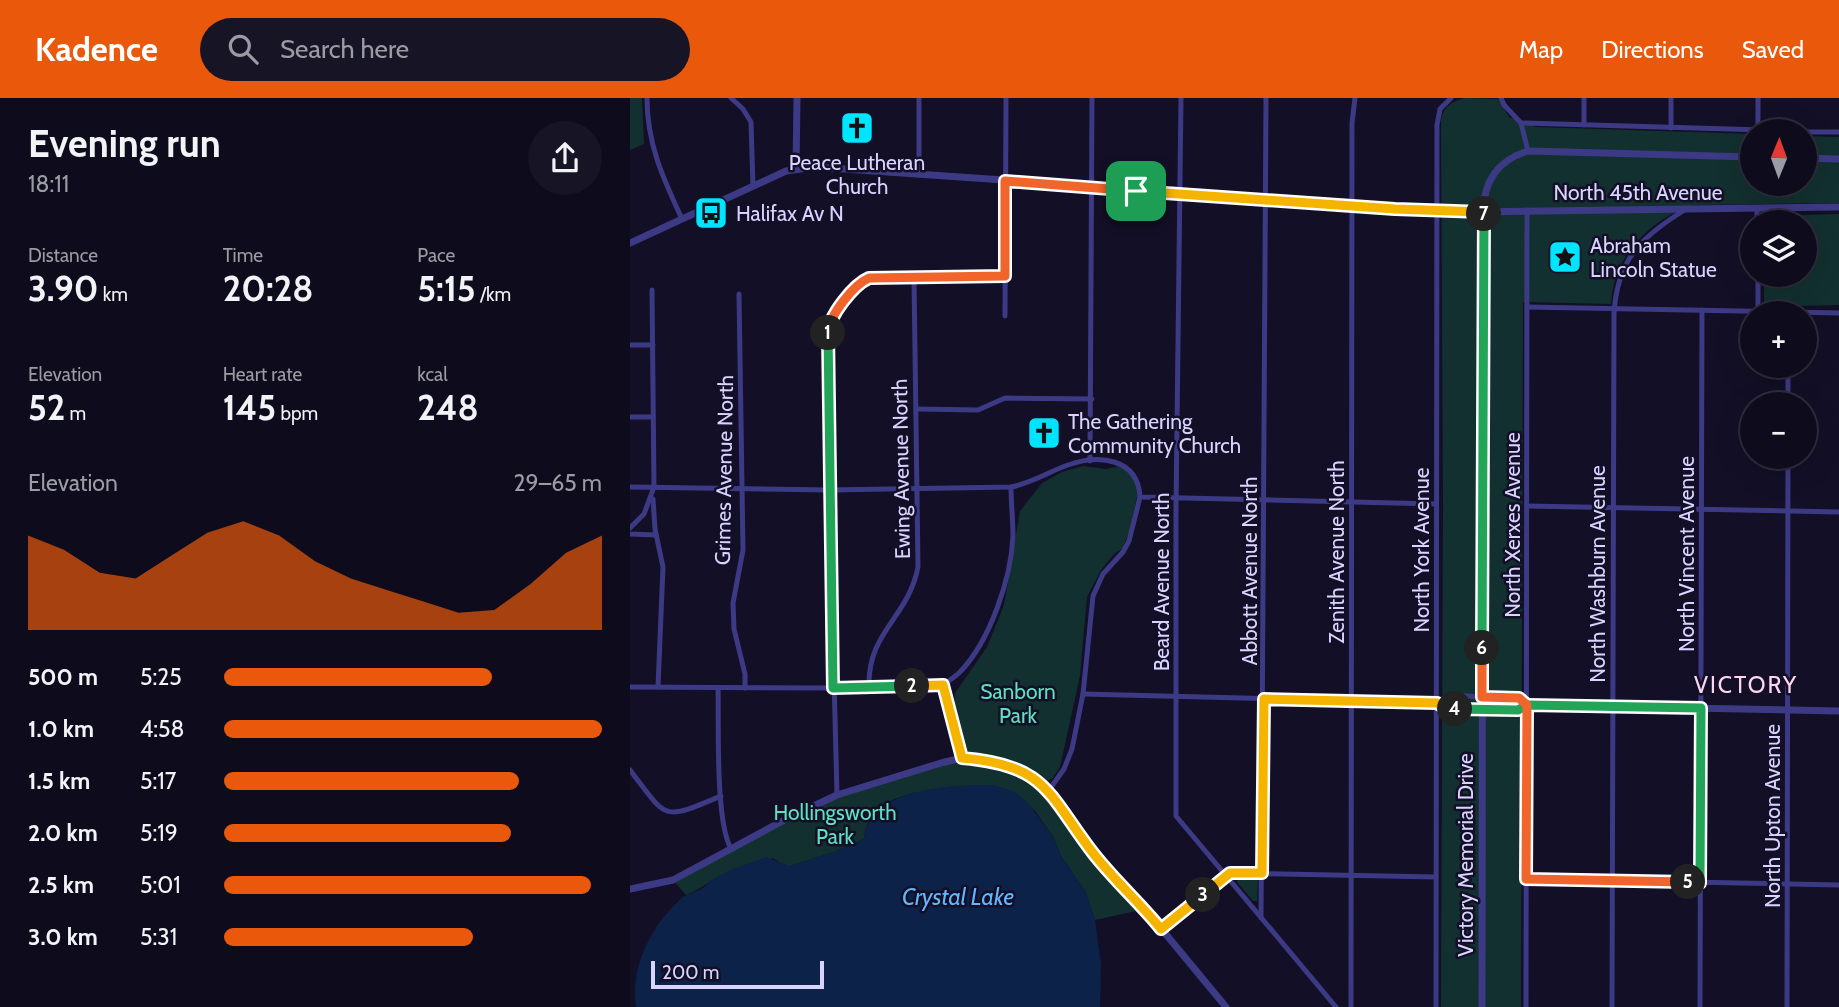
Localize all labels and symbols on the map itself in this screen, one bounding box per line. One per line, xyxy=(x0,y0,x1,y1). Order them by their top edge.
church icon: Peace Lutheran Church xyxy=(838,109,876,147)
north arrow xyxy=(1740,119,1816,196)
place label: Peace Lutheran Church xyxy=(789,150,925,199)
pin xyxy=(1106,161,1166,221)
street label: North 45th Avenue xyxy=(1553,180,1723,205)
bus stop icon: Halifax Av N xyxy=(692,194,730,232)
pin: 7 xyxy=(1466,197,1502,232)
place label: Halifax Av N xyxy=(736,201,844,226)
place label: Abraham Lincoln Statue xyxy=(1590,233,1717,282)
place icon: Abraham Lincoln Statue xyxy=(1546,238,1584,276)
pin: 1 xyxy=(810,316,846,350)
street label: Grimes Avenue North xyxy=(710,375,738,565)
street label: Ewing Avenue North xyxy=(887,379,915,559)
place label: The Gathering Community Church xyxy=(1068,409,1241,458)
church icon: The Gathering Community Church xyxy=(1025,414,1063,452)
street label: North Xerxes Avenue xyxy=(1500,432,1525,618)
street label: North Vincent Avenue xyxy=(1674,456,1699,652)
street label: Zenith Avenue North xyxy=(1324,460,1349,644)
street label: North Washburn Avenue xyxy=(1585,465,1610,683)
street label: North York Avenue xyxy=(1409,467,1434,632)
street label: Abbott Avenue North xyxy=(1237,477,1262,665)
street label: Beard Avenue North xyxy=(1149,493,1174,671)
pin: 6 xyxy=(1464,630,1500,666)
pin: 2 xyxy=(894,668,930,704)
district label: VICTORY xyxy=(1694,671,1798,699)
park label: Sanborn Park xyxy=(980,679,1056,728)
pin: 4 xyxy=(1438,692,1472,726)
street label: North Upton Avenue xyxy=(1760,724,1785,908)
street label: Victory Memorial Drive xyxy=(1453,753,1478,957)
park label: Hollingsworth Park xyxy=(773,800,897,849)
pin: 5 xyxy=(1670,864,1706,900)
pin: 3 xyxy=(1186,878,1220,912)
water label: Crystal Lake xyxy=(902,883,1014,911)
scale bar xyxy=(651,958,824,990)

